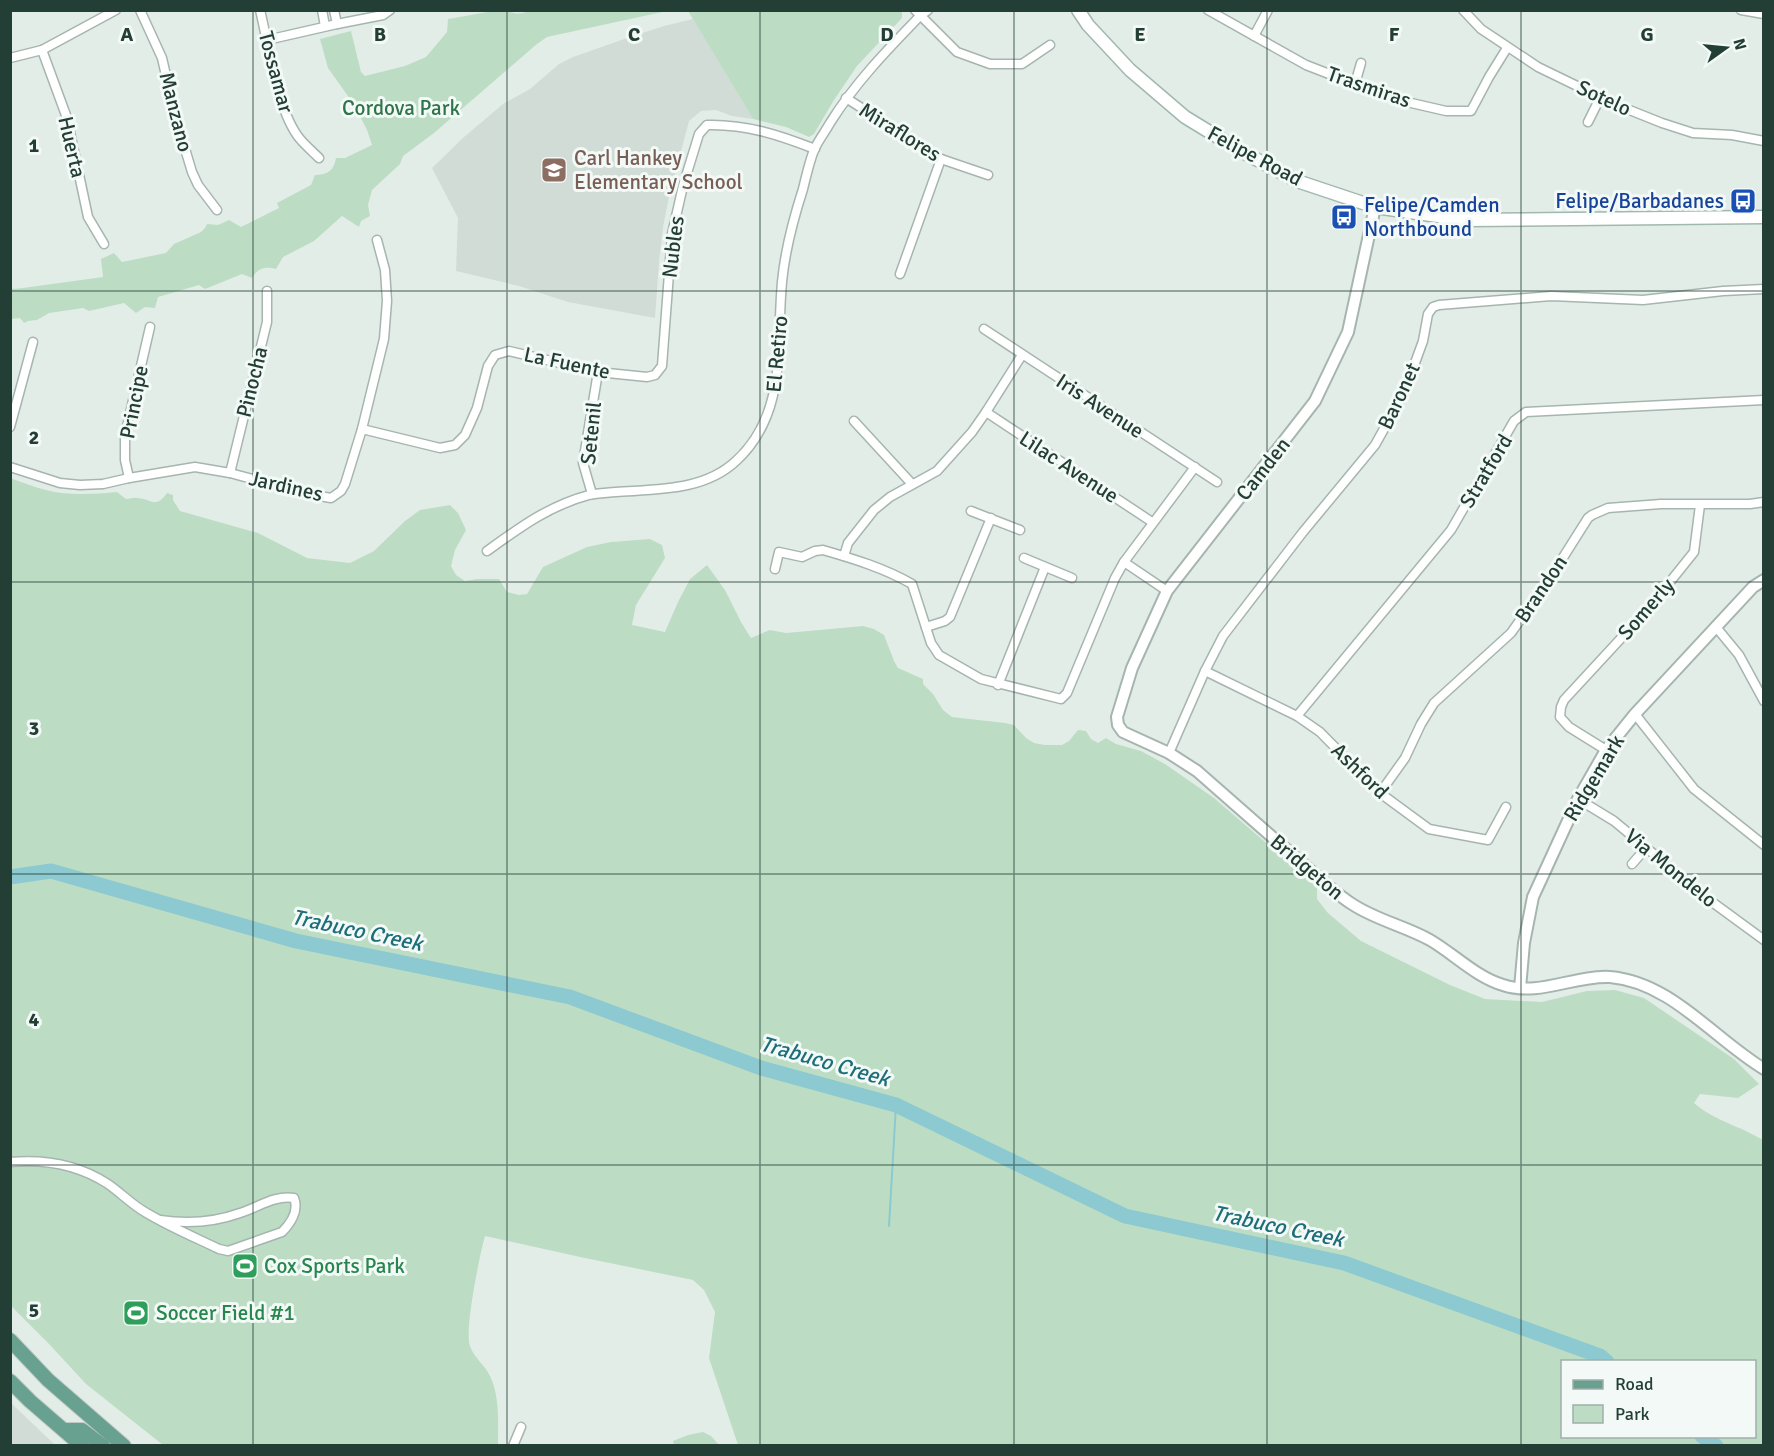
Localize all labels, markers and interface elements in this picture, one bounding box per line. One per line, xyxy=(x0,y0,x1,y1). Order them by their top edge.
north arrow xyxy=(1696,18,1756,78)
text: A xyxy=(121,22,134,47)
text: B xyxy=(374,22,386,47)
text: C xyxy=(628,22,640,47)
text: D xyxy=(880,22,894,47)
text: E xyxy=(1134,22,1146,47)
text: F xyxy=(1389,22,1400,47)
text: G xyxy=(1640,22,1654,47)
street label: Tossamar xyxy=(253,28,299,116)
text: N xyxy=(1728,36,1751,52)
street label: Trasmiras xyxy=(1324,61,1414,113)
street label: Manzano xyxy=(154,69,198,155)
street label: Sotelo xyxy=(1573,74,1635,122)
park label: Cordova Park xyxy=(342,95,460,121)
street label: Miraflores xyxy=(854,97,946,167)
street label: Huerta xyxy=(52,114,92,180)
street label: Felipe Road xyxy=(1203,120,1307,192)
text: 1 xyxy=(29,133,40,158)
place label: Carl Hankey Elementary School xyxy=(574,145,743,195)
school or university icon: Carl Hankey Elementary School xyxy=(539,155,569,185)
bus stop icon: Felipe/Barbadanes xyxy=(1728,186,1758,216)
place label: Felipe/Barbadanes xyxy=(1555,188,1724,214)
place label: Felipe/Camden Northbound xyxy=(1364,192,1500,242)
bus stop icon: Felipe/Camden Northbound xyxy=(1329,202,1359,232)
street label: Nubles xyxy=(656,214,690,280)
street label: El Retiro xyxy=(761,315,793,393)
street label: La Fuente xyxy=(522,341,612,385)
street label: Pinocha xyxy=(231,344,273,420)
street label: Baronet xyxy=(1372,358,1426,434)
street label: Principe xyxy=(114,363,154,441)
street label: Iris Avenue xyxy=(1051,368,1149,444)
street label: Setenil xyxy=(575,400,607,466)
text: 2 xyxy=(29,425,39,450)
street label: Lilac Avenue xyxy=(1014,425,1124,509)
street label: Stratford xyxy=(1454,430,1518,512)
street label: Camden xyxy=(1230,432,1296,506)
street label: Jardines xyxy=(247,465,325,507)
street label: Brandon xyxy=(1509,550,1573,628)
street label: Somerly xyxy=(1612,573,1680,645)
text: 3 xyxy=(29,716,39,741)
street label: Ridgemark xyxy=(1558,729,1630,826)
street label: Ashford xyxy=(1326,737,1394,805)
street label: Via Mondelo xyxy=(1620,823,1722,913)
street label: Bridgeton xyxy=(1265,829,1349,905)
water label: Trabuco Creek xyxy=(289,903,427,957)
text: 4 xyxy=(29,1007,40,1032)
water label: Trabuco Creek xyxy=(757,1030,895,1093)
water label: Trabuco Creek xyxy=(1210,1199,1348,1253)
sports icon: Cox Sports Park xyxy=(230,1251,260,1281)
place label: Cox Sports Park xyxy=(264,1253,405,1279)
text: 5 xyxy=(29,1298,39,1323)
sports icon: Soccer Field #1 xyxy=(121,1298,151,1328)
place label: Soccer Field #1 xyxy=(156,1300,295,1326)
legend xyxy=(1561,1360,1756,1438)
text: Road xyxy=(1615,1373,1654,1395)
text: Park xyxy=(1615,1403,1650,1425)

